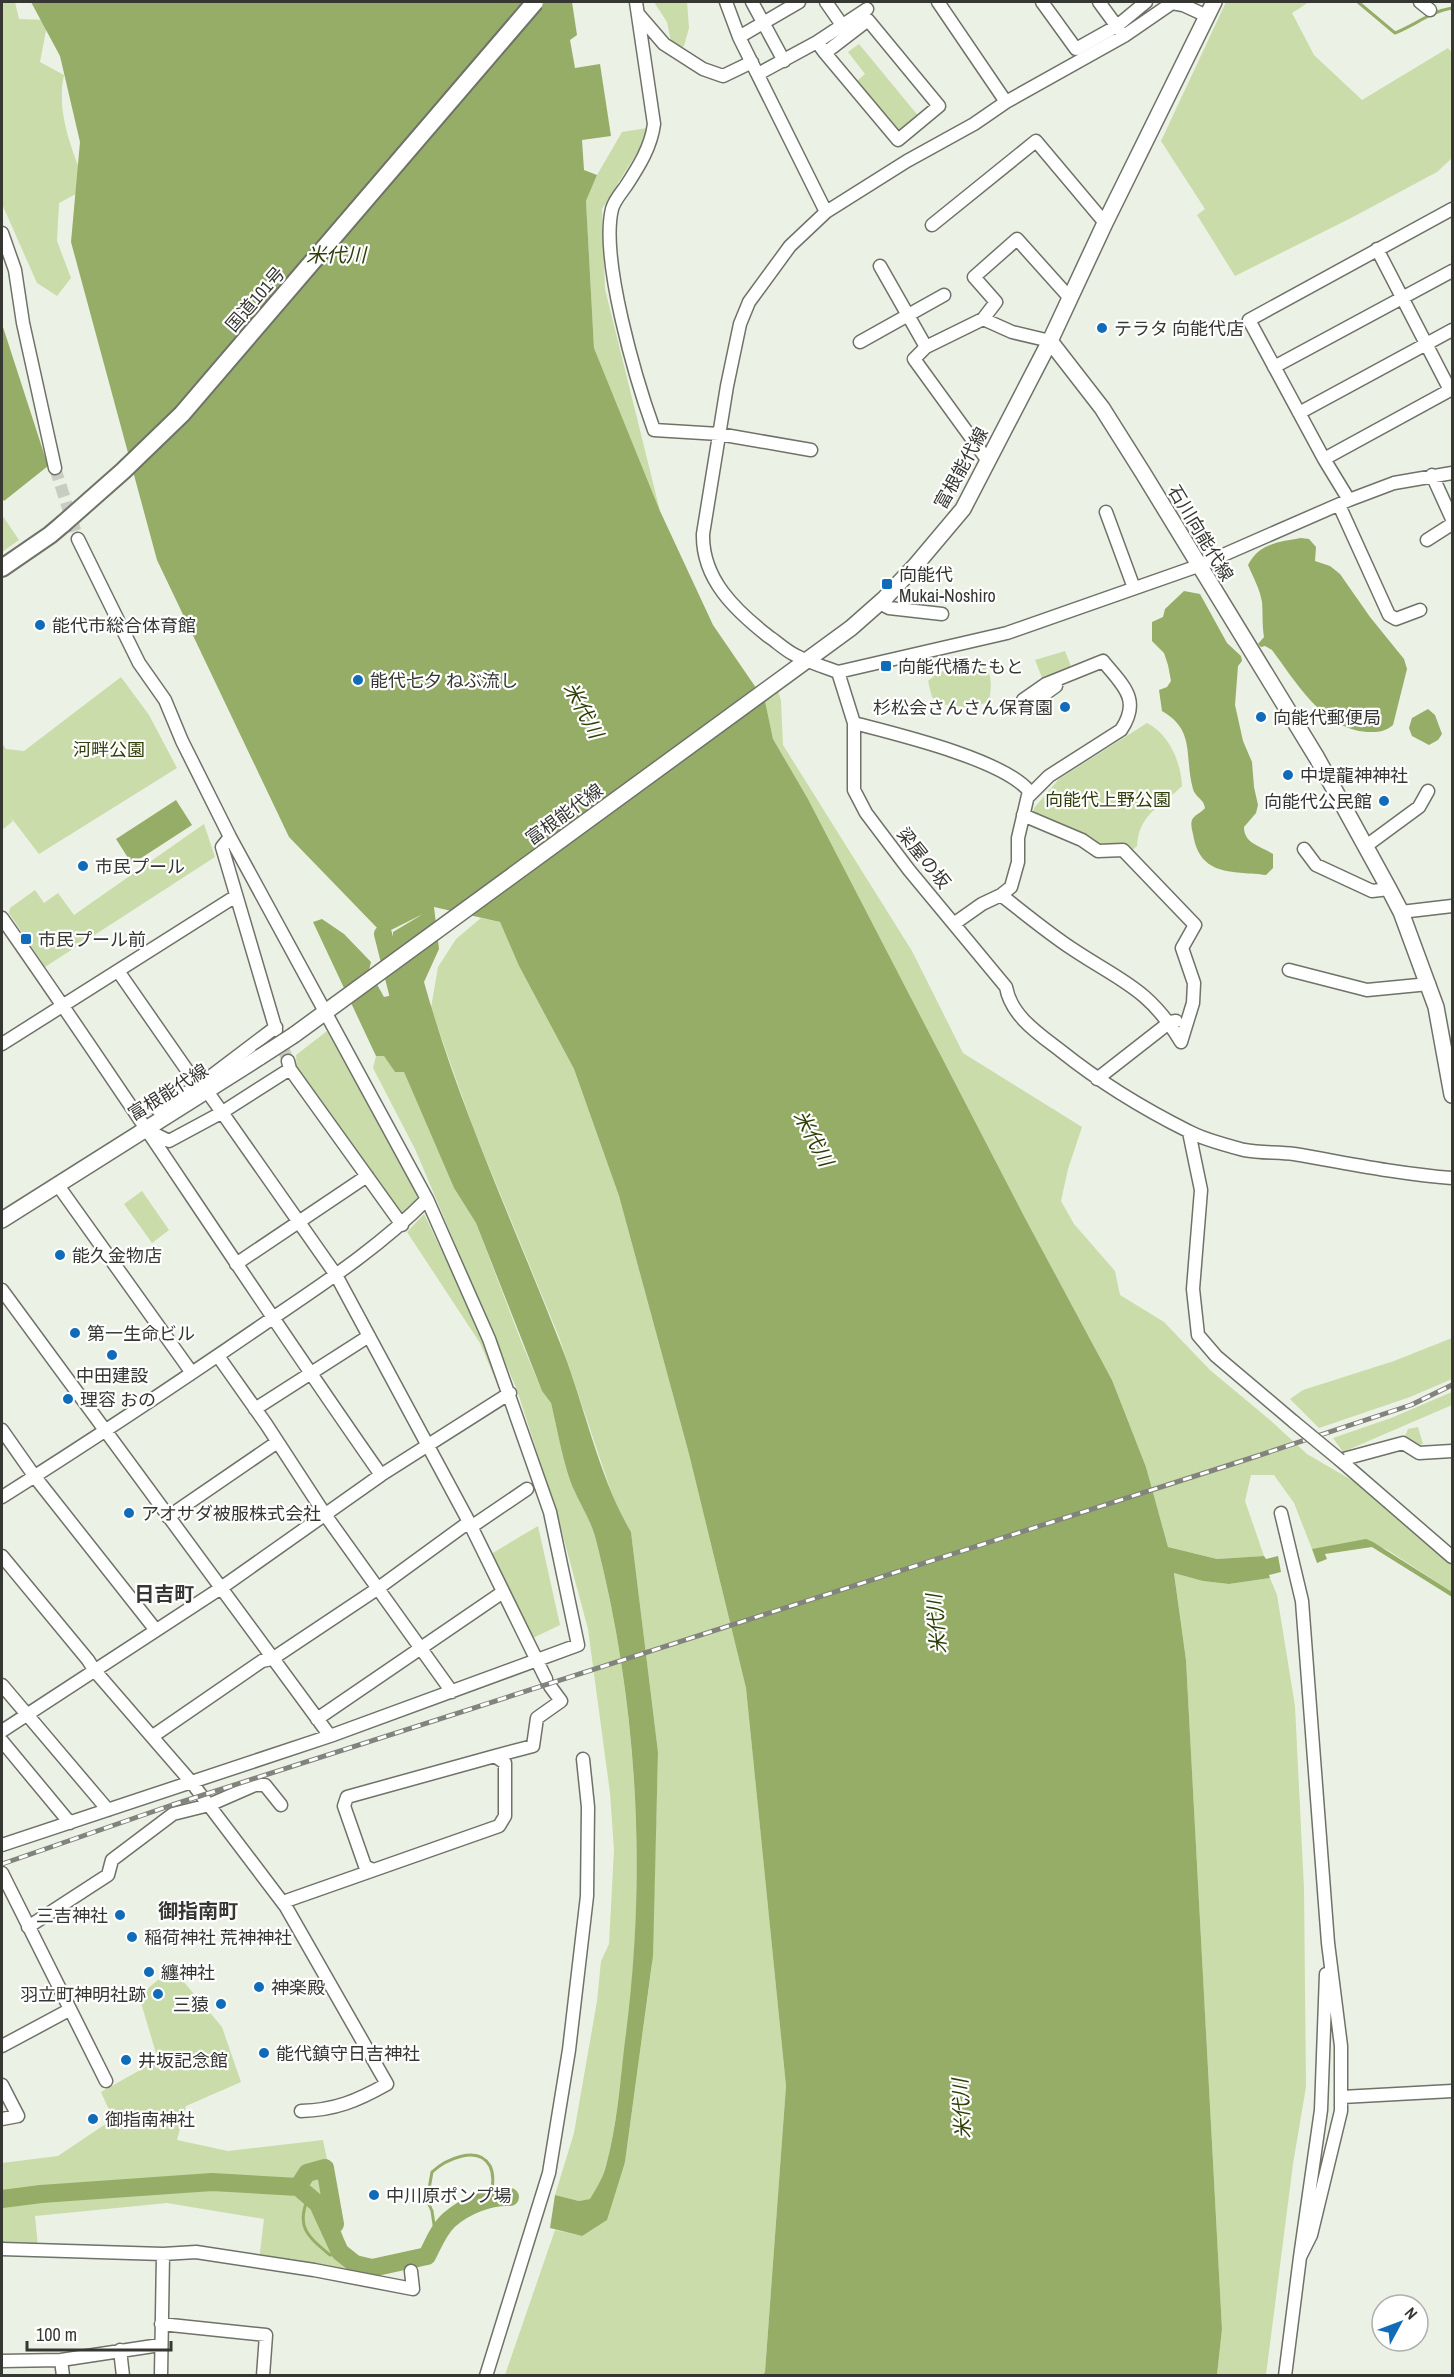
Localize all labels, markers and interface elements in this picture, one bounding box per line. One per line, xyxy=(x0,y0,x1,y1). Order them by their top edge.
water label: 米代川 xyxy=(306,241,368,268)
street label: 国道101号 xyxy=(220,261,290,337)
place label: テラタ 向能代店 xyxy=(1114,316,1244,341)
marker: テラタ 向能代店 xyxy=(1095,321,1109,335)
street label: 富根能代線 xyxy=(928,423,994,513)
street label: 石川向能代線 xyxy=(1162,480,1240,586)
place label: 向能代 Mukai-Noshiro xyxy=(899,562,996,608)
marker: 向能代 Mukai-Noshiro xyxy=(880,577,894,591)
place label: 能代市総合体育館 xyxy=(52,613,196,638)
marker: 能代市総合体育館 xyxy=(33,618,47,632)
place label: 向能代橋たもと xyxy=(898,654,1024,679)
marker: 向能代橋たもと xyxy=(879,659,893,673)
place label: 能代七夕 ねぶ流し xyxy=(370,668,518,693)
marker: 能代七夕 ねぶ流し xyxy=(351,673,365,687)
water label: 米代川 xyxy=(558,677,611,745)
place label: 杉松会さんさん保育園 xyxy=(873,695,1053,720)
marker: 杉松会さんさん保育園 xyxy=(1058,700,1072,714)
place label: 向能代郵便局 xyxy=(1273,705,1381,730)
marker: 向能代郵便局 xyxy=(1254,710,1268,724)
park label: 河畔公園 xyxy=(73,737,145,762)
place label: 中堤龍神神社 xyxy=(1300,763,1408,788)
marker: 中堤龍神神社 xyxy=(1281,768,1295,782)
street label: 富根能代線 xyxy=(520,777,608,851)
park label: 向能代上野公園 xyxy=(1045,787,1171,812)
place label: 向能代公民館 xyxy=(1264,789,1372,814)
marker: 向能代公民館 xyxy=(1377,794,1391,808)
street label: 梁屋の坂 xyxy=(892,822,956,894)
place label: 市民プール xyxy=(95,854,185,879)
marker: 市民プール xyxy=(76,859,90,873)
place label: 市民プール前 xyxy=(38,927,146,952)
marker: 市民プール前 xyxy=(19,932,33,946)
street label: 富根能代線 xyxy=(123,1058,213,1126)
water label: 米代川 xyxy=(788,1105,841,1173)
place label: 能久金物店 xyxy=(72,1243,162,1268)
marker: 能久金物店 xyxy=(53,1248,67,1262)
place label: 第一生命ビル xyxy=(87,1321,195,1346)
marker: 第一生命ビル xyxy=(68,1326,82,1340)
marker: 中田建設 xyxy=(105,1348,119,1362)
place label: 中田建設 xyxy=(76,1363,148,1388)
place label: 理容 おの xyxy=(80,1387,156,1412)
marker: 理容 おの xyxy=(61,1392,75,1406)
place label: アオサダ被服株式会社 xyxy=(141,1501,321,1526)
marker: アオサダ被服株式会社 xyxy=(122,1506,136,1520)
district label: 日吉町 xyxy=(134,1580,194,1607)
water label: 米代川 xyxy=(920,1591,952,1655)
district label: 御指南町 xyxy=(158,1897,238,1924)
place label: 三吉神社 xyxy=(36,1903,108,1928)
marker: 三吉神社 xyxy=(113,1908,127,1922)
place label: 稲荷神社 荒神神社 xyxy=(144,1925,292,1950)
marker: 稲荷神社 荒神神社 xyxy=(125,1930,139,1944)
place label: 纏神社 xyxy=(161,1960,215,1985)
marker: 纏神社 xyxy=(142,1965,156,1979)
place label: 神楽殿 xyxy=(271,1975,325,2000)
marker: 神楽殿 xyxy=(252,1980,266,1994)
place label: 羽立町神明社跡 xyxy=(20,1982,146,2007)
marker: 羽立町神明社跡 xyxy=(151,1987,165,2001)
place label: 三猿 xyxy=(173,1992,209,2017)
marker: 三猿 xyxy=(214,1997,228,2011)
place label: 能代鎮守日吉神社 xyxy=(276,2041,420,2066)
marker: 能代鎮守日吉神社 xyxy=(257,2046,271,2060)
place label: 井坂記念館 xyxy=(138,2048,228,2073)
marker: 井坂記念館 xyxy=(119,2053,133,2067)
water label: 米代川 xyxy=(946,2076,976,2140)
place label: 御指南神社 xyxy=(105,2107,195,2132)
marker: 御指南神社 xyxy=(86,2112,100,2126)
place label: 中川原ポンプ場 xyxy=(386,2183,511,2208)
marker: 中川原ポンプ場 xyxy=(367,2188,381,2202)
north arrow xyxy=(1370,2293,1430,2353)
text: N xyxy=(1400,2302,1423,2324)
scale bar xyxy=(27,2314,171,2352)
text: 100 m xyxy=(36,2322,77,2347)

